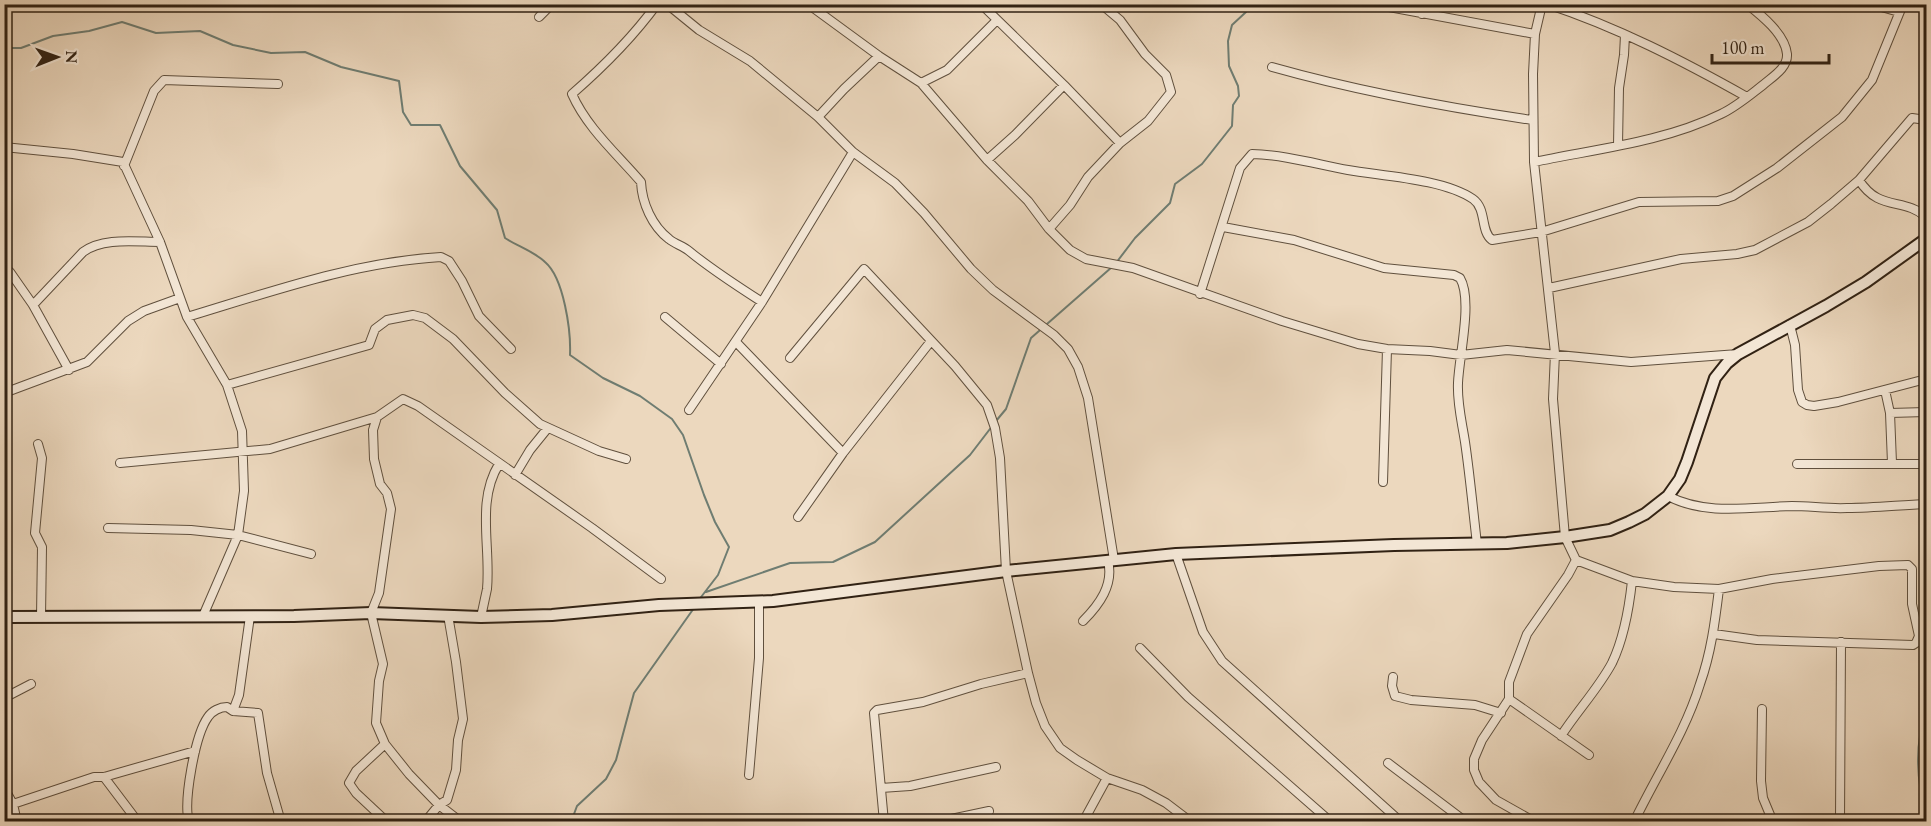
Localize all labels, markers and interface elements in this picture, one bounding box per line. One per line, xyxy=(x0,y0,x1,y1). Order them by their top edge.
north arrow xyxy=(27,27,87,87)
scale bar xyxy=(1712,27,1829,65)
text: 100 m xyxy=(1721,36,1765,59)
text: N xyxy=(61,50,82,63)

